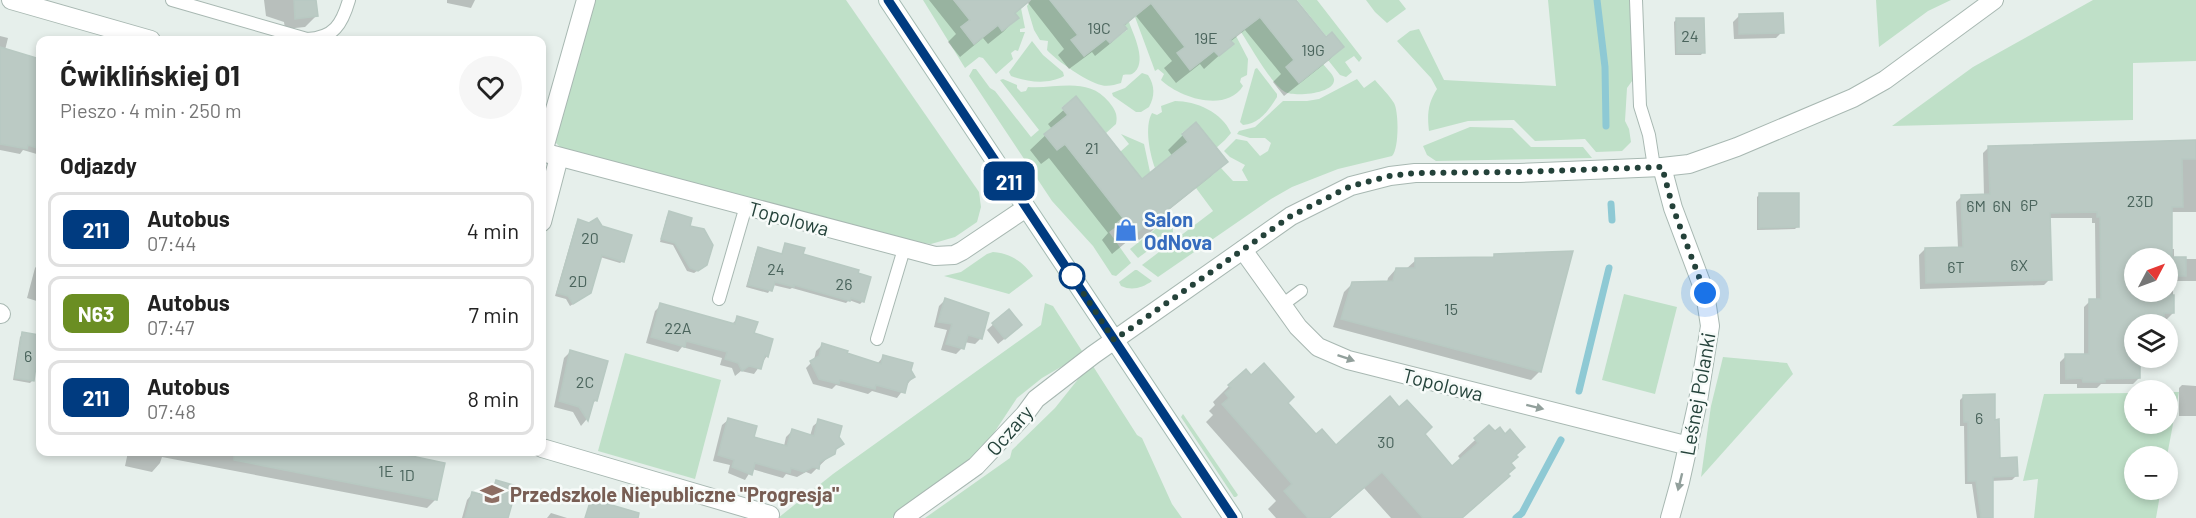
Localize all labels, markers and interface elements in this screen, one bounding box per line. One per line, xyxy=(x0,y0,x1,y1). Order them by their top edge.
house number: 19C xyxy=(1087,18,1111,37)
house number: 24 xyxy=(1681,26,1699,45)
house number: 19E xyxy=(1194,28,1218,47)
house number: 19G xyxy=(1301,40,1325,59)
button: heart xyxy=(459,56,522,119)
text: Ćwiklińskiej 01 xyxy=(60,58,240,92)
text: Pieszo · 4 min · 250 m xyxy=(60,98,242,122)
house number: 21 xyxy=(1085,138,1099,157)
text: Odjazdy xyxy=(60,152,137,178)
line badge: 211 xyxy=(974,162,1044,201)
text: 211 xyxy=(996,169,1022,194)
house number: 23D xyxy=(2127,191,2153,210)
house number: 6P xyxy=(2020,195,2038,214)
street label: Topolowa xyxy=(746,196,832,240)
house number: 6M xyxy=(1966,196,1986,215)
house number: 6N xyxy=(1992,196,2012,215)
text: Autobus xyxy=(147,205,230,231)
place label: Salon OdNova xyxy=(1144,207,1212,254)
text: 211 xyxy=(83,217,109,242)
text: 4 min xyxy=(467,217,519,243)
shop icon: Salon OdNova xyxy=(1113,217,1139,243)
house number: 20 xyxy=(581,228,599,247)
text: 07:44 xyxy=(147,231,197,255)
north arrow xyxy=(2124,248,2178,302)
map controls xyxy=(2124,248,2178,500)
house number: 6X xyxy=(2010,255,2028,274)
house number: 6T xyxy=(1947,257,1965,276)
house number: 24 xyxy=(767,259,785,278)
unlabelled marker xyxy=(1059,263,1085,289)
house number: 2D xyxy=(569,271,587,290)
house number: 26 xyxy=(836,274,852,293)
your location xyxy=(1690,278,1720,308)
text: Autobus xyxy=(147,289,230,315)
house number: 15 xyxy=(1444,299,1458,318)
text: N63 xyxy=(78,301,114,326)
text: 7 min xyxy=(469,301,519,327)
button: layers xyxy=(2124,314,2178,368)
text: 07:47 xyxy=(147,315,194,339)
house number: 22A xyxy=(665,318,692,337)
street label: Leśnej Polanki xyxy=(1674,330,1720,458)
house number: 6 xyxy=(24,346,32,365)
one-way arrow xyxy=(1337,354,1355,363)
street label: Topolowa xyxy=(1400,362,1486,406)
house number: 2C xyxy=(576,372,594,391)
text: Autobus xyxy=(147,373,230,399)
button: + xyxy=(2124,380,2178,434)
text: 211 xyxy=(83,385,109,410)
text: 8 min xyxy=(467,385,519,411)
text: 07:48 xyxy=(147,399,196,423)
street label: Oczary xyxy=(981,400,1037,460)
one-way arrow xyxy=(1525,403,1544,413)
house number: 6 xyxy=(1975,408,1983,427)
house number: 30 xyxy=(1377,432,1395,451)
button: − xyxy=(2124,446,2178,500)
house number: 1E xyxy=(378,461,394,480)
house number: 1D xyxy=(399,465,415,484)
one-way arrow xyxy=(1675,473,1685,491)
school or university icon: Przedszkole Niepubliczne "Progresja" xyxy=(479,481,505,507)
place label: Przedszkole Niepubliczne "Progresja" xyxy=(510,482,839,506)

